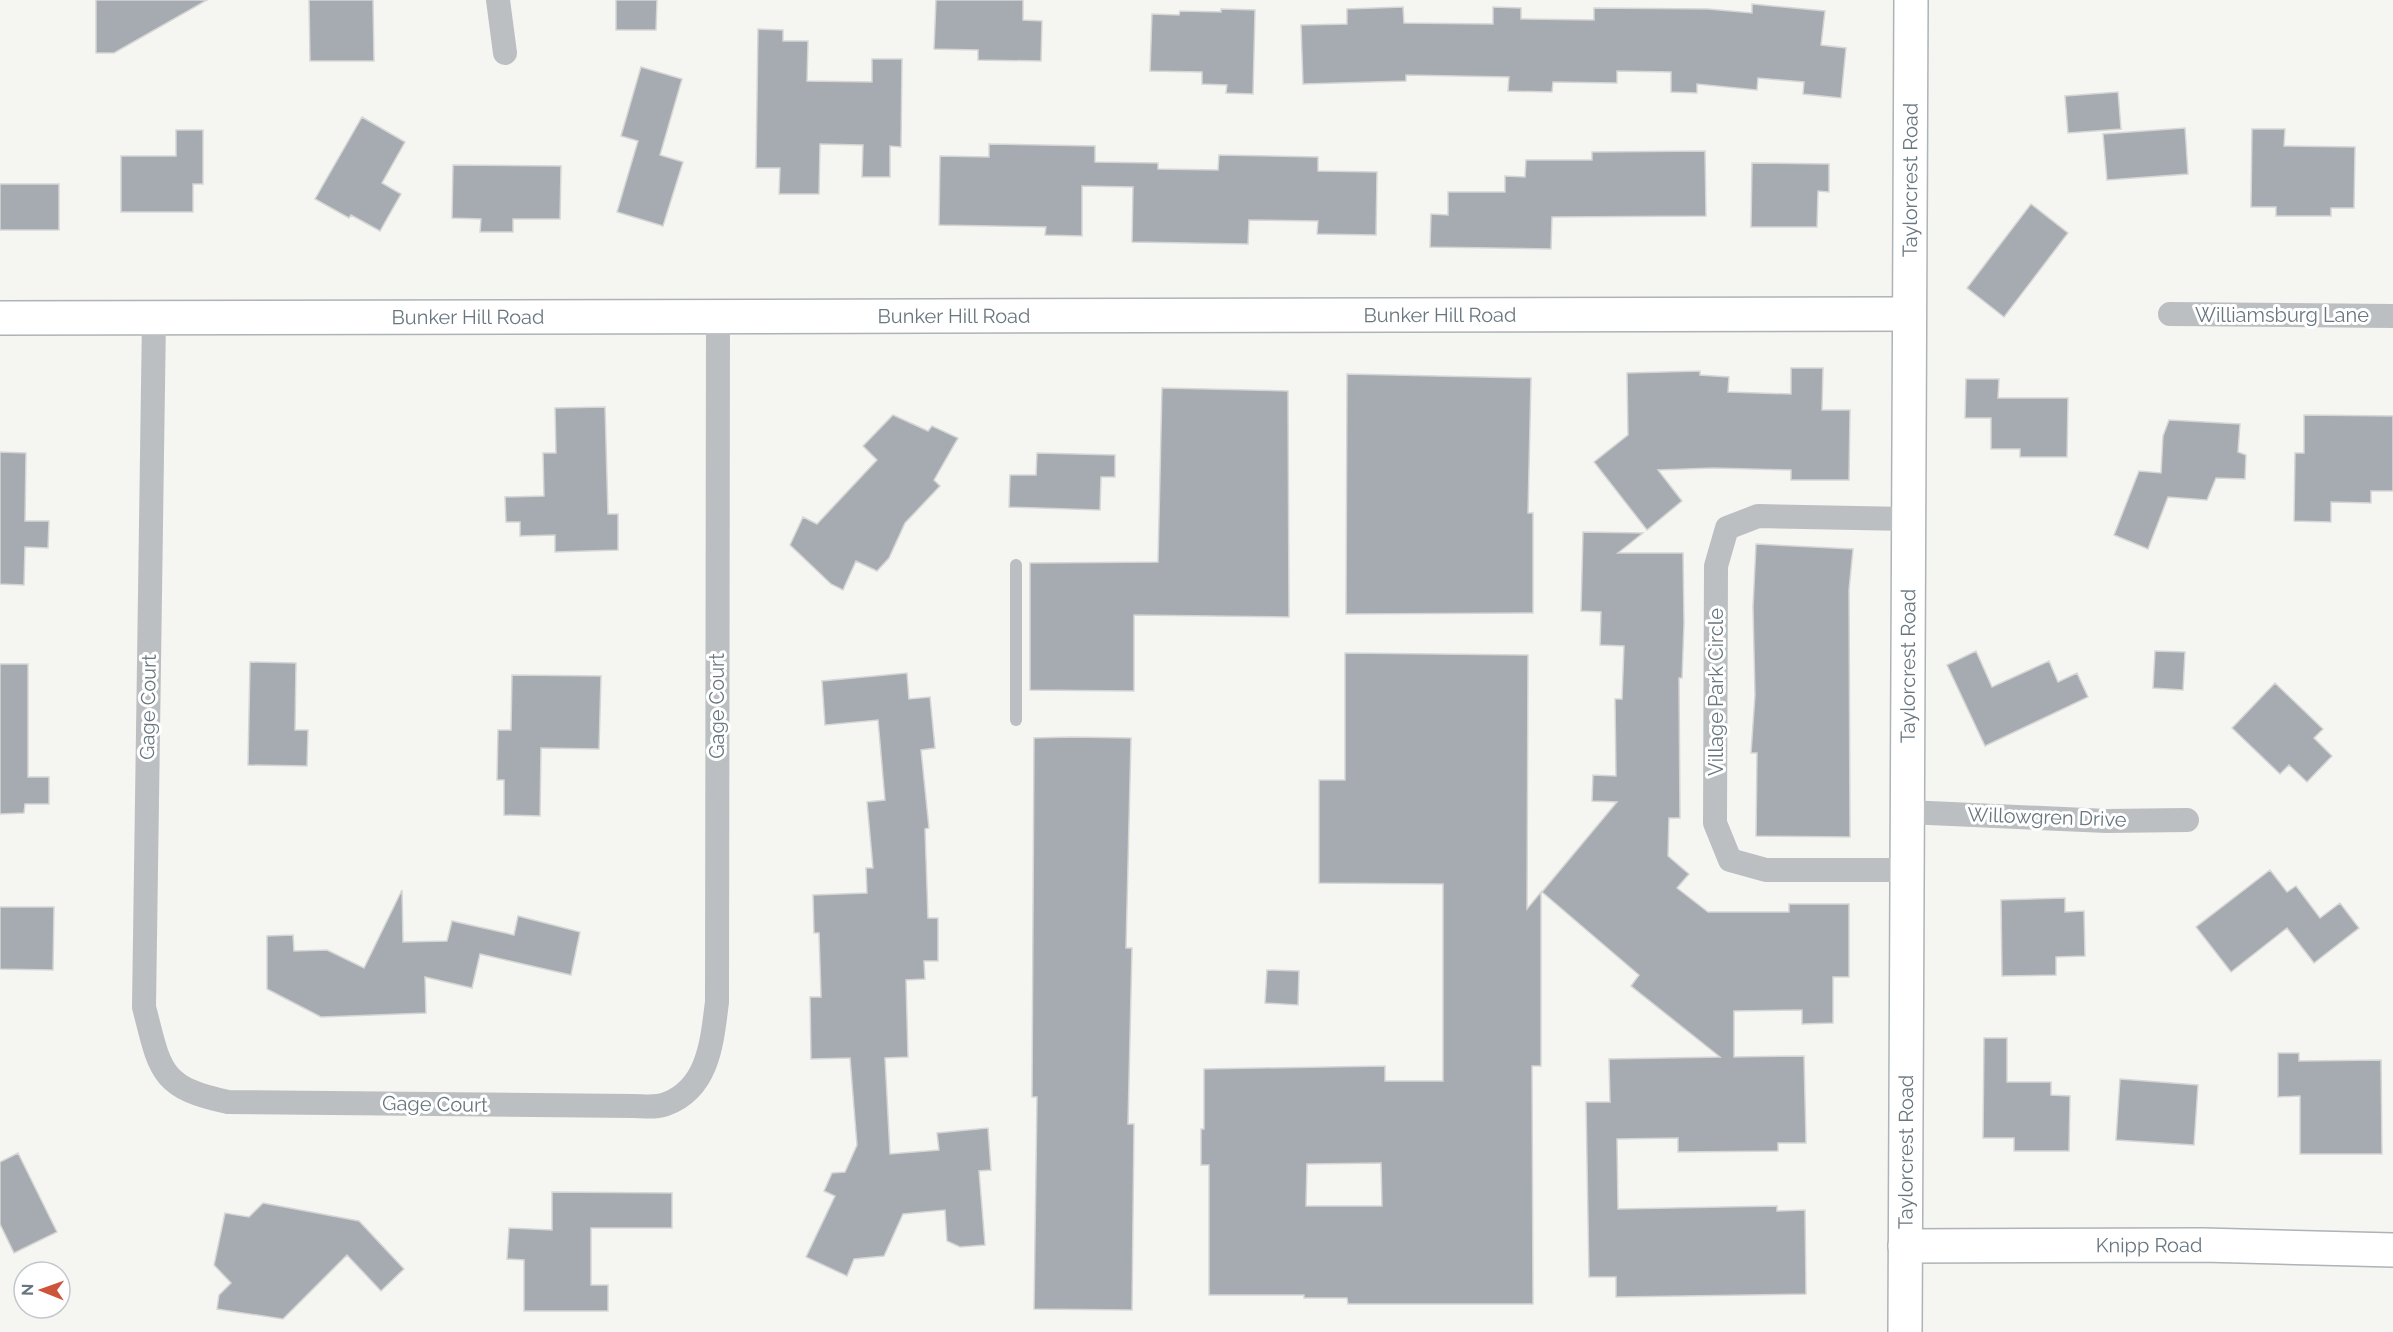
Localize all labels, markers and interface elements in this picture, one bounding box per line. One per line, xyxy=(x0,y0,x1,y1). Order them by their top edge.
street label: Taylorcrest Road xyxy=(1898,103,1923,257)
street label: Bunker Hill Road xyxy=(1364,303,1516,327)
street label: Williamsburg Lane xyxy=(2195,303,2369,327)
street label: Bunker Hill Road xyxy=(878,304,1030,328)
street label: Bunker Hill Road xyxy=(392,305,544,329)
street label: Taylorcrest Road xyxy=(1896,589,1920,743)
street label: Village Park Circle xyxy=(1704,608,1728,776)
street label: Gage Court xyxy=(705,653,729,759)
street label: Gage Court xyxy=(135,654,161,760)
street label: Willowgren Drive xyxy=(1967,802,2127,832)
street label: Taylorcrest Road xyxy=(1893,1075,1918,1229)
street label: Gage Court xyxy=(382,1091,488,1117)
street label: Knipp Road xyxy=(2096,1233,2202,1257)
north arrow xyxy=(12,1260,72,1320)
text: N xyxy=(18,1283,37,1296)

